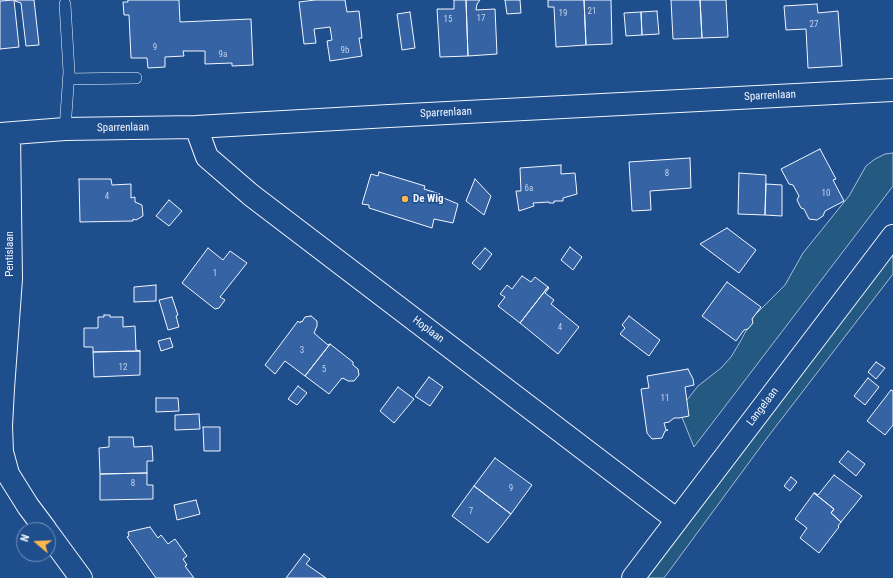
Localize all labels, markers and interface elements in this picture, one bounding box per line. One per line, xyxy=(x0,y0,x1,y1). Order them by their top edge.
house number: 21 xyxy=(588,7,596,17)
house number: 19 xyxy=(559,9,567,19)
house number: 17 xyxy=(477,14,485,24)
house number: 15 xyxy=(444,15,452,25)
house number: 27 xyxy=(810,20,818,30)
house number: 9 xyxy=(153,43,157,53)
house number: 9b xyxy=(341,46,349,56)
house number: 9a xyxy=(219,50,227,60)
street label: Sparrenlaan xyxy=(744,88,796,104)
street label: Sparrenlaan xyxy=(420,105,472,121)
street label: Sparrenlaan xyxy=(97,121,149,135)
house number: 8 xyxy=(665,169,669,179)
house number: 6a xyxy=(525,184,533,194)
house number: 10 xyxy=(822,189,830,199)
house number: 4 xyxy=(105,192,109,202)
place label: De Wig xyxy=(413,192,444,206)
marker: De Wig xyxy=(400,194,410,204)
street label: Pentislaan xyxy=(3,231,17,277)
house number: 1 xyxy=(213,269,217,279)
street label: Hoplaan xyxy=(410,314,446,346)
house number: 4 xyxy=(558,323,562,333)
house number: 3 xyxy=(300,346,304,356)
house number: 12 xyxy=(119,363,127,373)
house number: 5 xyxy=(322,365,326,375)
street label: Langelaan xyxy=(744,385,782,429)
house number: 11 xyxy=(661,394,669,404)
house number: 8 xyxy=(131,479,135,489)
house number: 9 xyxy=(509,484,513,494)
house number: 7 xyxy=(469,507,473,517)
north arrow xyxy=(16,522,56,562)
text: N xyxy=(18,533,32,544)

